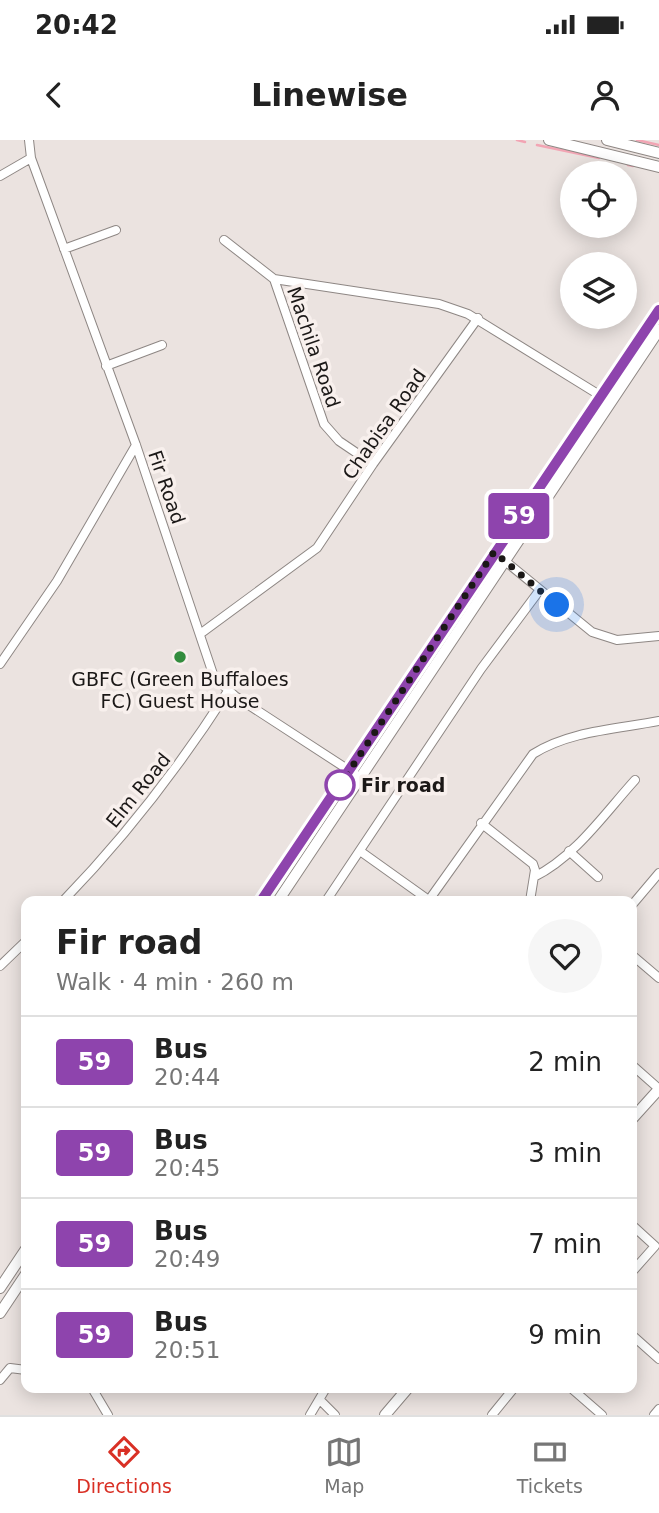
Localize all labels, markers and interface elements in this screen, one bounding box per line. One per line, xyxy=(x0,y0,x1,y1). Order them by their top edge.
text: 20:42 xyxy=(35,10,118,40)
icon: back xyxy=(35,76,73,114)
text: Linewise xyxy=(251,76,408,114)
icon: person xyxy=(586,76,624,114)
map controls xyxy=(560,161,637,329)
button: locate xyxy=(560,161,637,238)
button: layers xyxy=(560,252,637,329)
street label: Machila Road xyxy=(283,284,345,410)
street label: Chabisa Road xyxy=(338,365,430,483)
street label: Fir Road xyxy=(144,447,190,527)
line badge: 59 xyxy=(488,493,550,539)
text: 59 xyxy=(502,502,536,530)
your location xyxy=(539,587,574,622)
marker: GBFC (Green Buffaloes FC) Guest House xyxy=(172,649,188,665)
place label: GBFC (Green Buffaloes FC) Guest House xyxy=(71,668,289,712)
street label: Elm Road xyxy=(101,748,175,832)
marker: Fir road xyxy=(325,770,355,800)
place label: Fir road xyxy=(361,774,445,796)
button: heart xyxy=(528,919,602,993)
text: Fir road xyxy=(56,923,202,962)
text: Walk · 4 min · 260 m xyxy=(56,969,294,995)
text: Bus xyxy=(154,1034,208,1064)
text: 2 min xyxy=(528,1047,602,1077)
text: 59 xyxy=(78,1048,111,1076)
text: 20:44 xyxy=(154,1064,220,1090)
text: Bus xyxy=(154,1125,208,1155)
text: 3 min xyxy=(528,1138,602,1168)
text: 59 xyxy=(78,1139,111,1167)
text: 20:45 xyxy=(154,1155,220,1181)
text: Bus xyxy=(154,1216,208,1246)
text: 7 min xyxy=(528,1229,602,1259)
text: 59 xyxy=(78,1230,111,1258)
text: 20:49 xyxy=(154,1246,220,1272)
text: Bus xyxy=(154,1307,208,1337)
text: 9 min xyxy=(528,1320,602,1350)
text: 59 xyxy=(78,1321,111,1349)
text: 20:51 xyxy=(154,1337,220,1363)
tab: Directions xyxy=(76,1433,172,1497)
tab: Map xyxy=(324,1433,364,1497)
tab: Tickets xyxy=(517,1433,583,1497)

